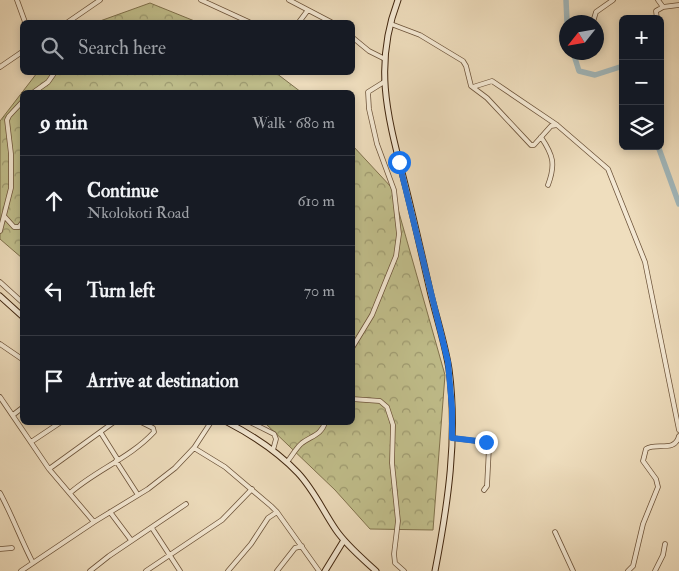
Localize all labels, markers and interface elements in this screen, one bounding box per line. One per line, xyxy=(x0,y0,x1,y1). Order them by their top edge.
north arrow xyxy=(559,15,604,60)
map controls xyxy=(619,15,664,150)
button: + xyxy=(619,15,664,60)
search box xyxy=(20,20,355,75)
icon: search xyxy=(38,34,66,62)
text: Search here xyxy=(78,36,166,60)
button: − xyxy=(619,60,664,105)
button: layers xyxy=(619,105,664,150)
text: 9 min xyxy=(40,109,88,136)
text: Walk · 680 m xyxy=(252,113,335,133)
route start xyxy=(388,151,411,174)
text: Continue xyxy=(87,179,158,203)
icon: ahead xyxy=(40,187,68,215)
text: 610 m xyxy=(297,191,335,211)
text: Nkolokoti Road xyxy=(87,203,189,223)
icon: left xyxy=(40,277,68,305)
text: Turn left xyxy=(87,279,155,303)
text: 70 m xyxy=(304,281,335,301)
icon: arrive xyxy=(40,367,68,395)
text: Arrive at destination xyxy=(87,369,239,393)
route end xyxy=(475,431,498,454)

